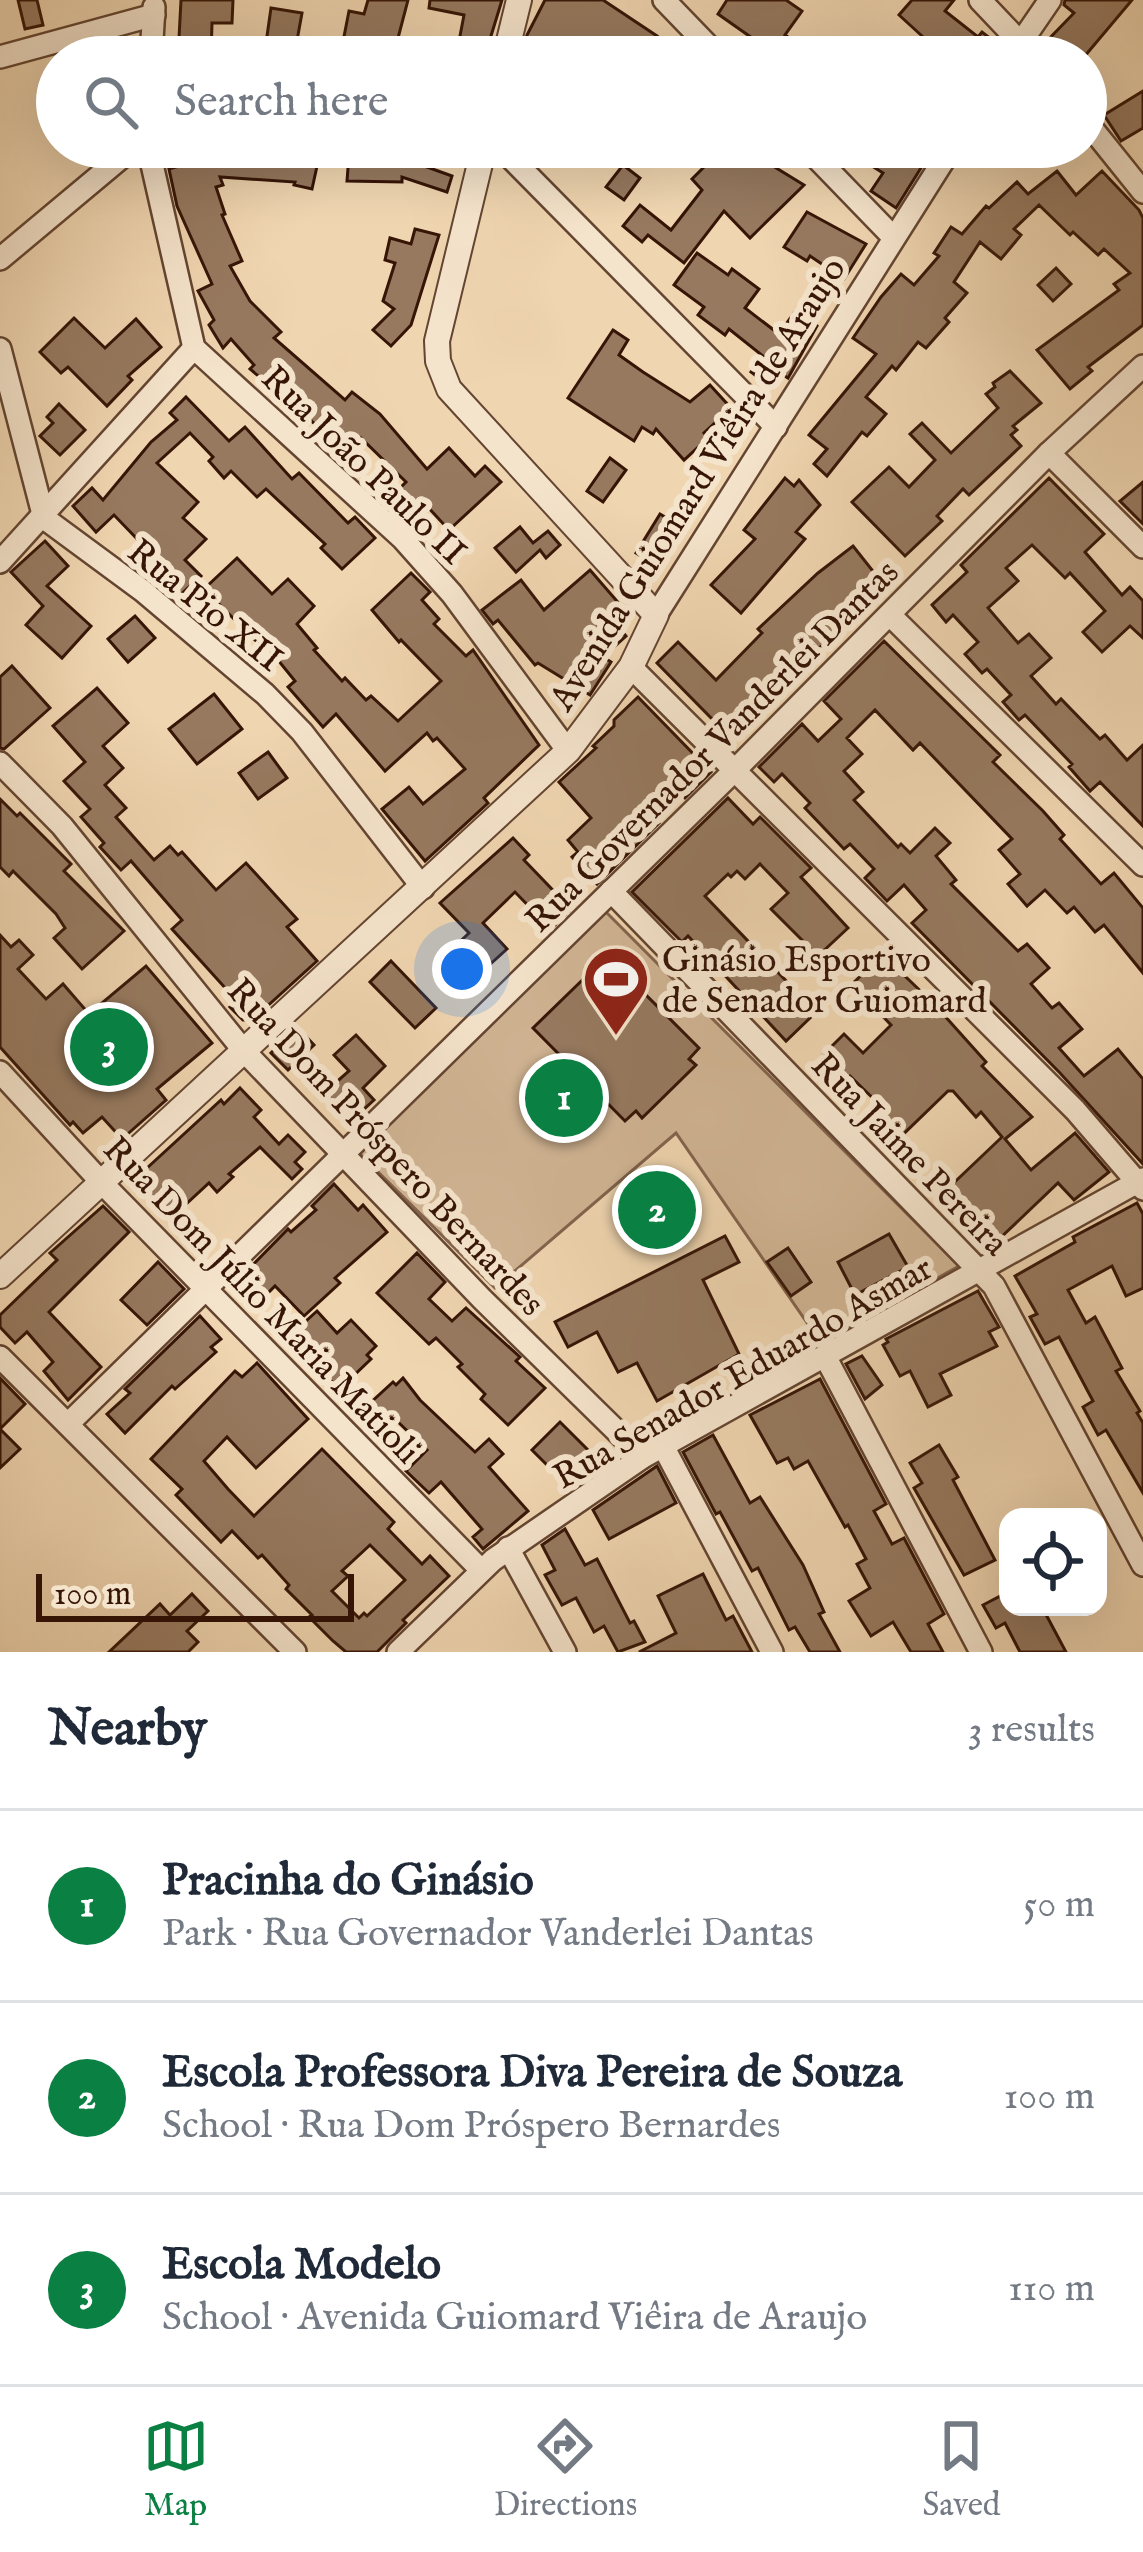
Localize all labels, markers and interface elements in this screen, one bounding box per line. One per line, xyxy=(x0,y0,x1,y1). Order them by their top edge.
search box xyxy=(36,36,1107,168)
icon: search xyxy=(78,69,144,135)
text: Search here xyxy=(174,74,388,131)
street label: Avenida Guiomard Viêira de Araujo xyxy=(539,249,857,721)
street label: Rua João Paulo II xyxy=(251,357,475,576)
street label: Rua Pio XII xyxy=(117,530,291,683)
street label: Rua Governador Vanderlei Dantas xyxy=(517,551,910,944)
place label: Ginásio Esportivo de Senador Guiomard xyxy=(662,938,988,1025)
your location xyxy=(432,939,492,999)
sports icon: Ginásio Esportivo de Senador Guiomard xyxy=(581,944,651,1038)
street label: Rua Dom Próspero Bernardes xyxy=(216,969,554,1327)
pin: 3 xyxy=(70,1002,148,1092)
street label: Rua Jaime Pereira xyxy=(800,1044,1018,1267)
pin: 1 xyxy=(525,1053,603,1143)
street label: Rua Dom Júlio Maria Matioli xyxy=(92,1128,429,1475)
pin: 2 xyxy=(618,1165,696,1255)
street label: Rua Senador Eduardo Asmar xyxy=(546,1246,941,1501)
map controls xyxy=(999,1508,1107,1616)
button: locate xyxy=(999,1508,1107,1616)
scale bar xyxy=(36,1568,354,1621)
text: 100 m xyxy=(54,1574,131,1616)
text: Nearby xyxy=(48,1698,207,1763)
text: 3 results xyxy=(968,1706,1095,1755)
text: Pracinha do Ginásio xyxy=(162,1853,534,1910)
text: 1 xyxy=(80,1881,94,1930)
text: 50 m xyxy=(1023,1881,1095,1930)
text: Park · Rua Governador Vanderlei Dantas xyxy=(162,1910,814,1959)
text: Escola Professora Diva Pereira de Souza xyxy=(162,2045,902,2102)
text: 2 xyxy=(78,2073,96,2122)
text: 100 m xyxy=(1004,2073,1095,2122)
text: School · Rua Dom Próspero Bernardes xyxy=(162,2102,780,2151)
text: Escola Modelo xyxy=(162,2237,441,2294)
text: 3 xyxy=(80,2265,94,2314)
text: 110 m xyxy=(1008,2265,1095,2314)
text: School · Avenida Guiomard Viêira de Araujo xyxy=(162,2294,867,2343)
tab: Map xyxy=(143,2413,209,2527)
tab: Directions xyxy=(494,2413,637,2527)
tab: Saved xyxy=(922,2413,1000,2527)

